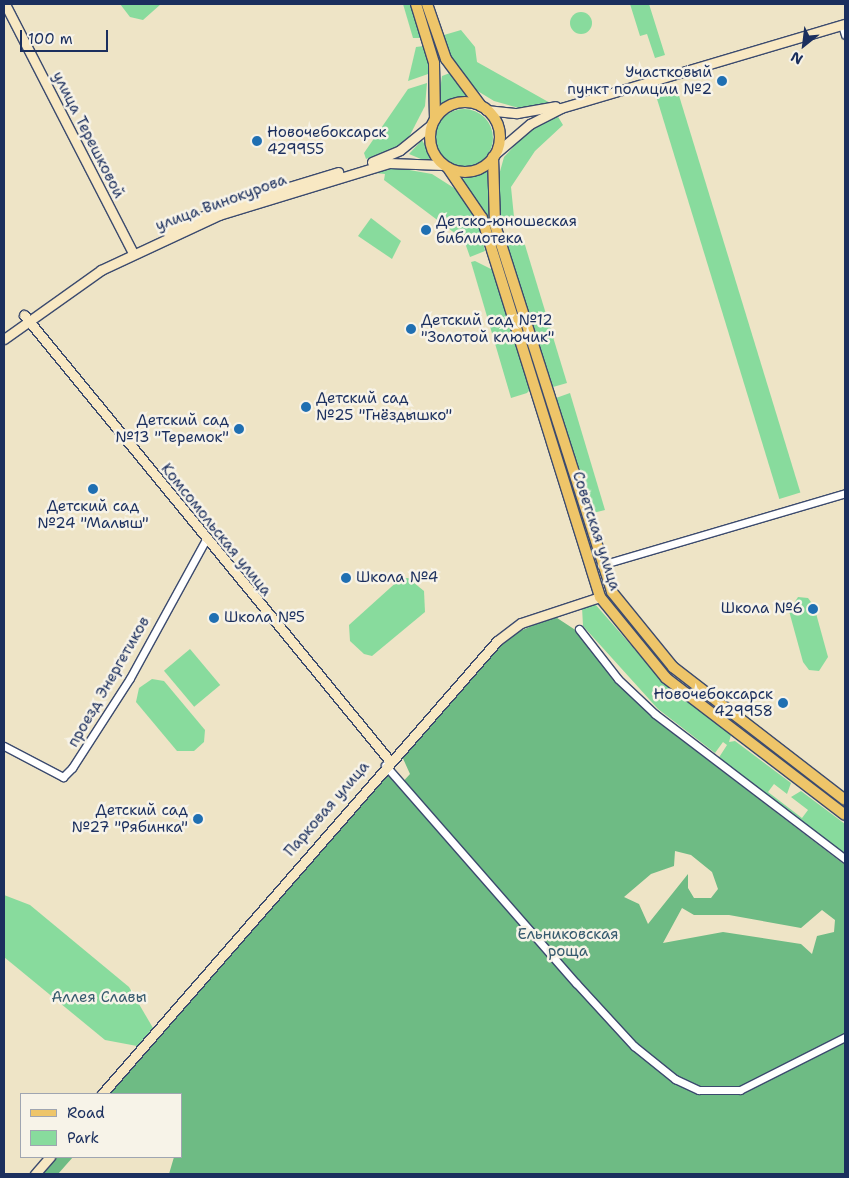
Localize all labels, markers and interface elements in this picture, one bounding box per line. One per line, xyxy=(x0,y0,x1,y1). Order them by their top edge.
scale bar xyxy=(22,20,110,52)
north arrow xyxy=(779,20,829,70)
text: 100 m xyxy=(28,29,73,49)
text: N xyxy=(788,48,806,69)
place label: Участковый пункт полиции №2 xyxy=(567,63,712,98)
street label: улица Терешковой xyxy=(48,69,128,201)
marker: Участковый пункт полиции №2 xyxy=(716,75,728,87)
place label: Новочебоксарск 429955 xyxy=(267,123,386,158)
marker: Новочебоксарск 429955 xyxy=(251,135,263,147)
street label: улица Винокурова xyxy=(153,171,289,235)
place label: Детско-юношеская библиотека xyxy=(436,212,577,247)
marker: Детско-юношеская библиотека xyxy=(420,224,432,236)
place label: Детский сад №12 "Золотой ключик" xyxy=(421,311,554,346)
marker: Детский сад №12 "Золотой ключик" xyxy=(405,323,417,335)
place label: Детский сад №25 "Гнёздышко" xyxy=(316,389,452,424)
marker: Детский сад №25 "Гнёздышко" xyxy=(300,401,312,413)
place label: Детский сад №13 "Теремок" xyxy=(115,411,229,446)
marker: Детский сад №13 "Теремок" xyxy=(233,423,245,435)
street label: Комсомольская улица xyxy=(157,460,275,600)
street label: Советская улица xyxy=(568,469,624,593)
marker: Детский сад №24 "Малыш" xyxy=(87,483,99,495)
place label: Детский сад №24 "Малыш" xyxy=(37,497,149,532)
place label: Школа №4 xyxy=(356,569,438,587)
marker: Школа №4 xyxy=(340,572,352,584)
place label: Школа №6 xyxy=(721,600,803,618)
marker: Школа №6 xyxy=(807,603,819,615)
place label: Школа №5 xyxy=(224,609,305,627)
marker: Школа №5 xyxy=(208,612,220,624)
street label: проезд Энергетиков xyxy=(64,614,154,750)
place label: Новочебоксарск 429958 xyxy=(654,685,773,720)
marker: Новочебоксарск 429958 xyxy=(777,697,789,709)
street label: Парковая улица xyxy=(281,758,373,860)
place label: Детский сад №27 "Рябинка" xyxy=(71,801,188,836)
marker: Детский сад №27 "Рябинка" xyxy=(192,813,204,825)
park label: Ельниковская роща xyxy=(517,925,619,960)
park label: Аллея Славы xyxy=(51,989,147,1007)
legend xyxy=(20,1093,182,1158)
text: Road xyxy=(67,1103,105,1123)
text: Park xyxy=(67,1128,99,1148)

